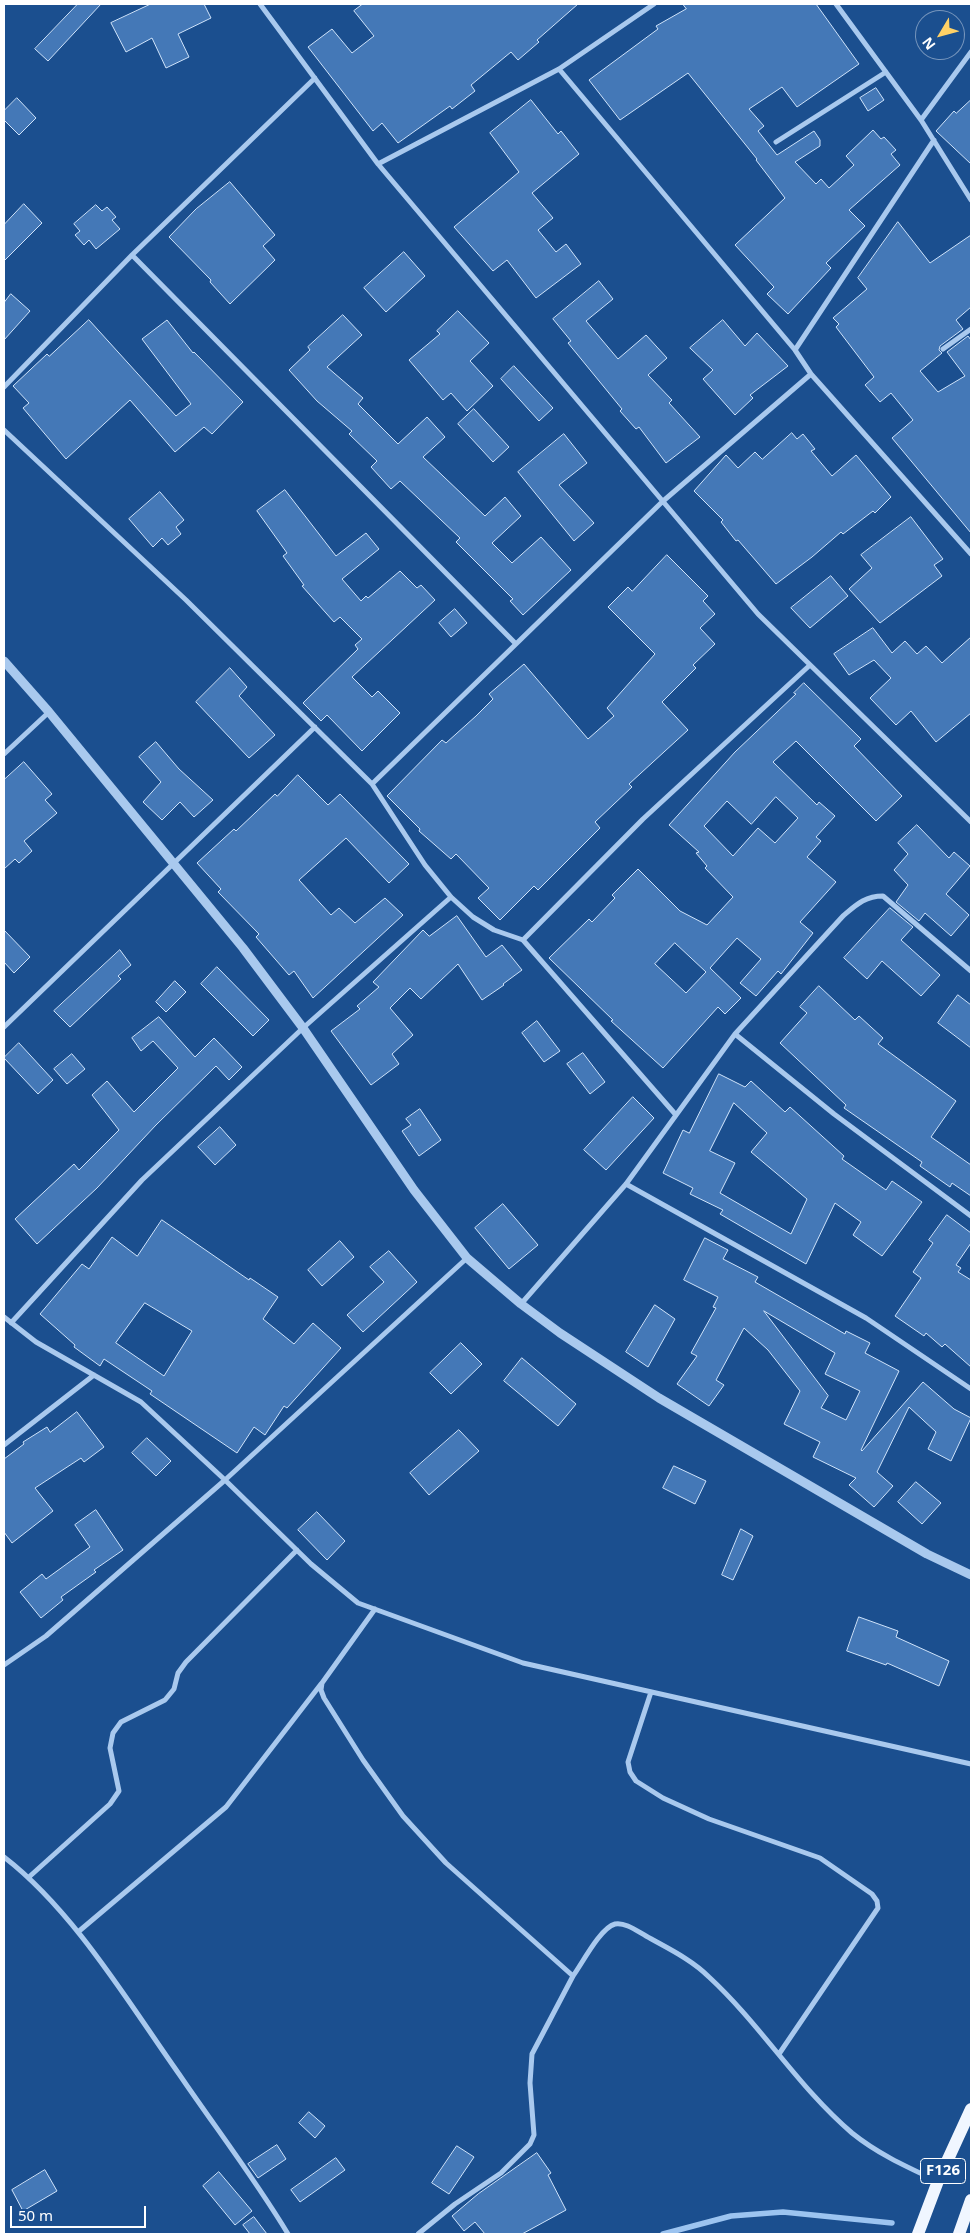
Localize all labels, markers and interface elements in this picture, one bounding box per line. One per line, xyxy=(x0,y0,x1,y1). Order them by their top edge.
north arrow xyxy=(915,10,965,60)
text: N xyxy=(917,33,939,54)
road number: F126 xyxy=(920,2158,966,2184)
scale bar xyxy=(12,2196,149,2228)
text: 50 m xyxy=(18,2205,53,2225)

